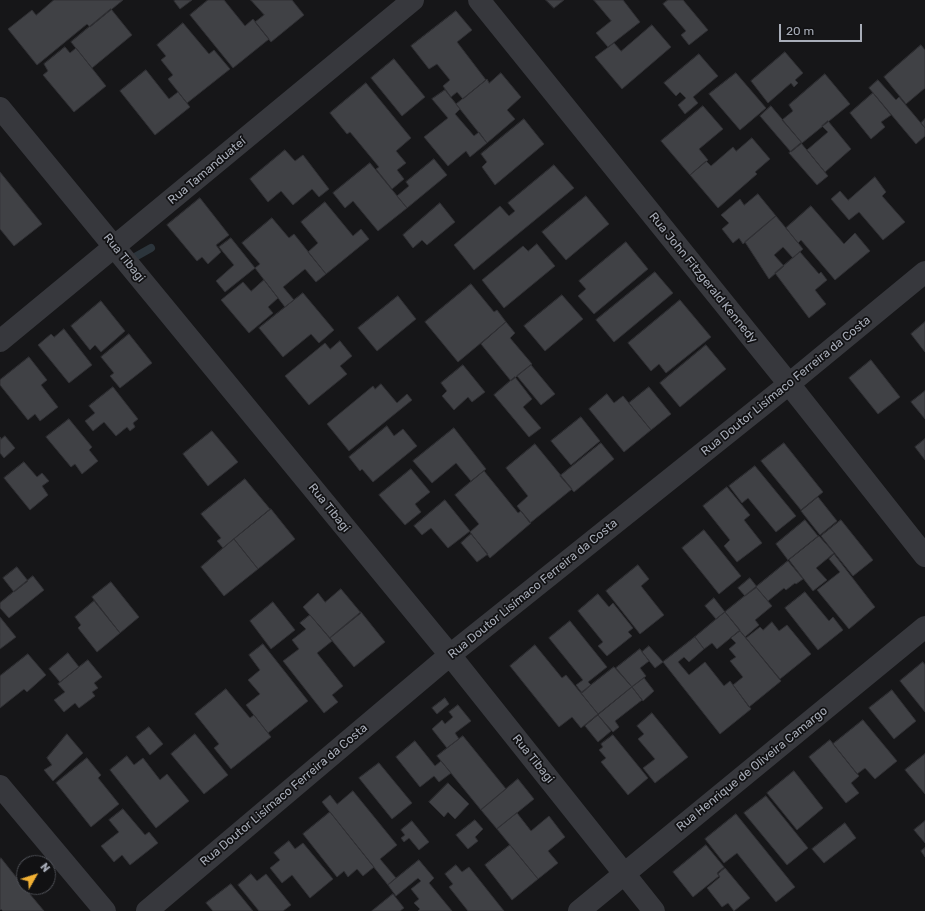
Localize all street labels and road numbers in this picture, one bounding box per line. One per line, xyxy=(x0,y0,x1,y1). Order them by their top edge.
street label: Rua Tamanduateí xyxy=(165,134,249,208)
street label: Rua John Fitzgerald Kennedy xyxy=(646,210,760,346)
street label: Rua Tibagi xyxy=(100,231,148,285)
street label: Rua Doutor Lisímaco Ferreira da Costa xyxy=(698,313,874,459)
street label: Rua Tibagi xyxy=(305,481,353,535)
street label: Rua Doutor Lisímaco Ferreira da Costa xyxy=(445,516,621,662)
street label: Rua Henrique de Oliveira Camargo xyxy=(674,704,830,834)
street label: Rua Doutor Lisímaco Ferreira da Costa xyxy=(197,721,371,869)
street label: Rua Tibagi xyxy=(509,732,557,786)

